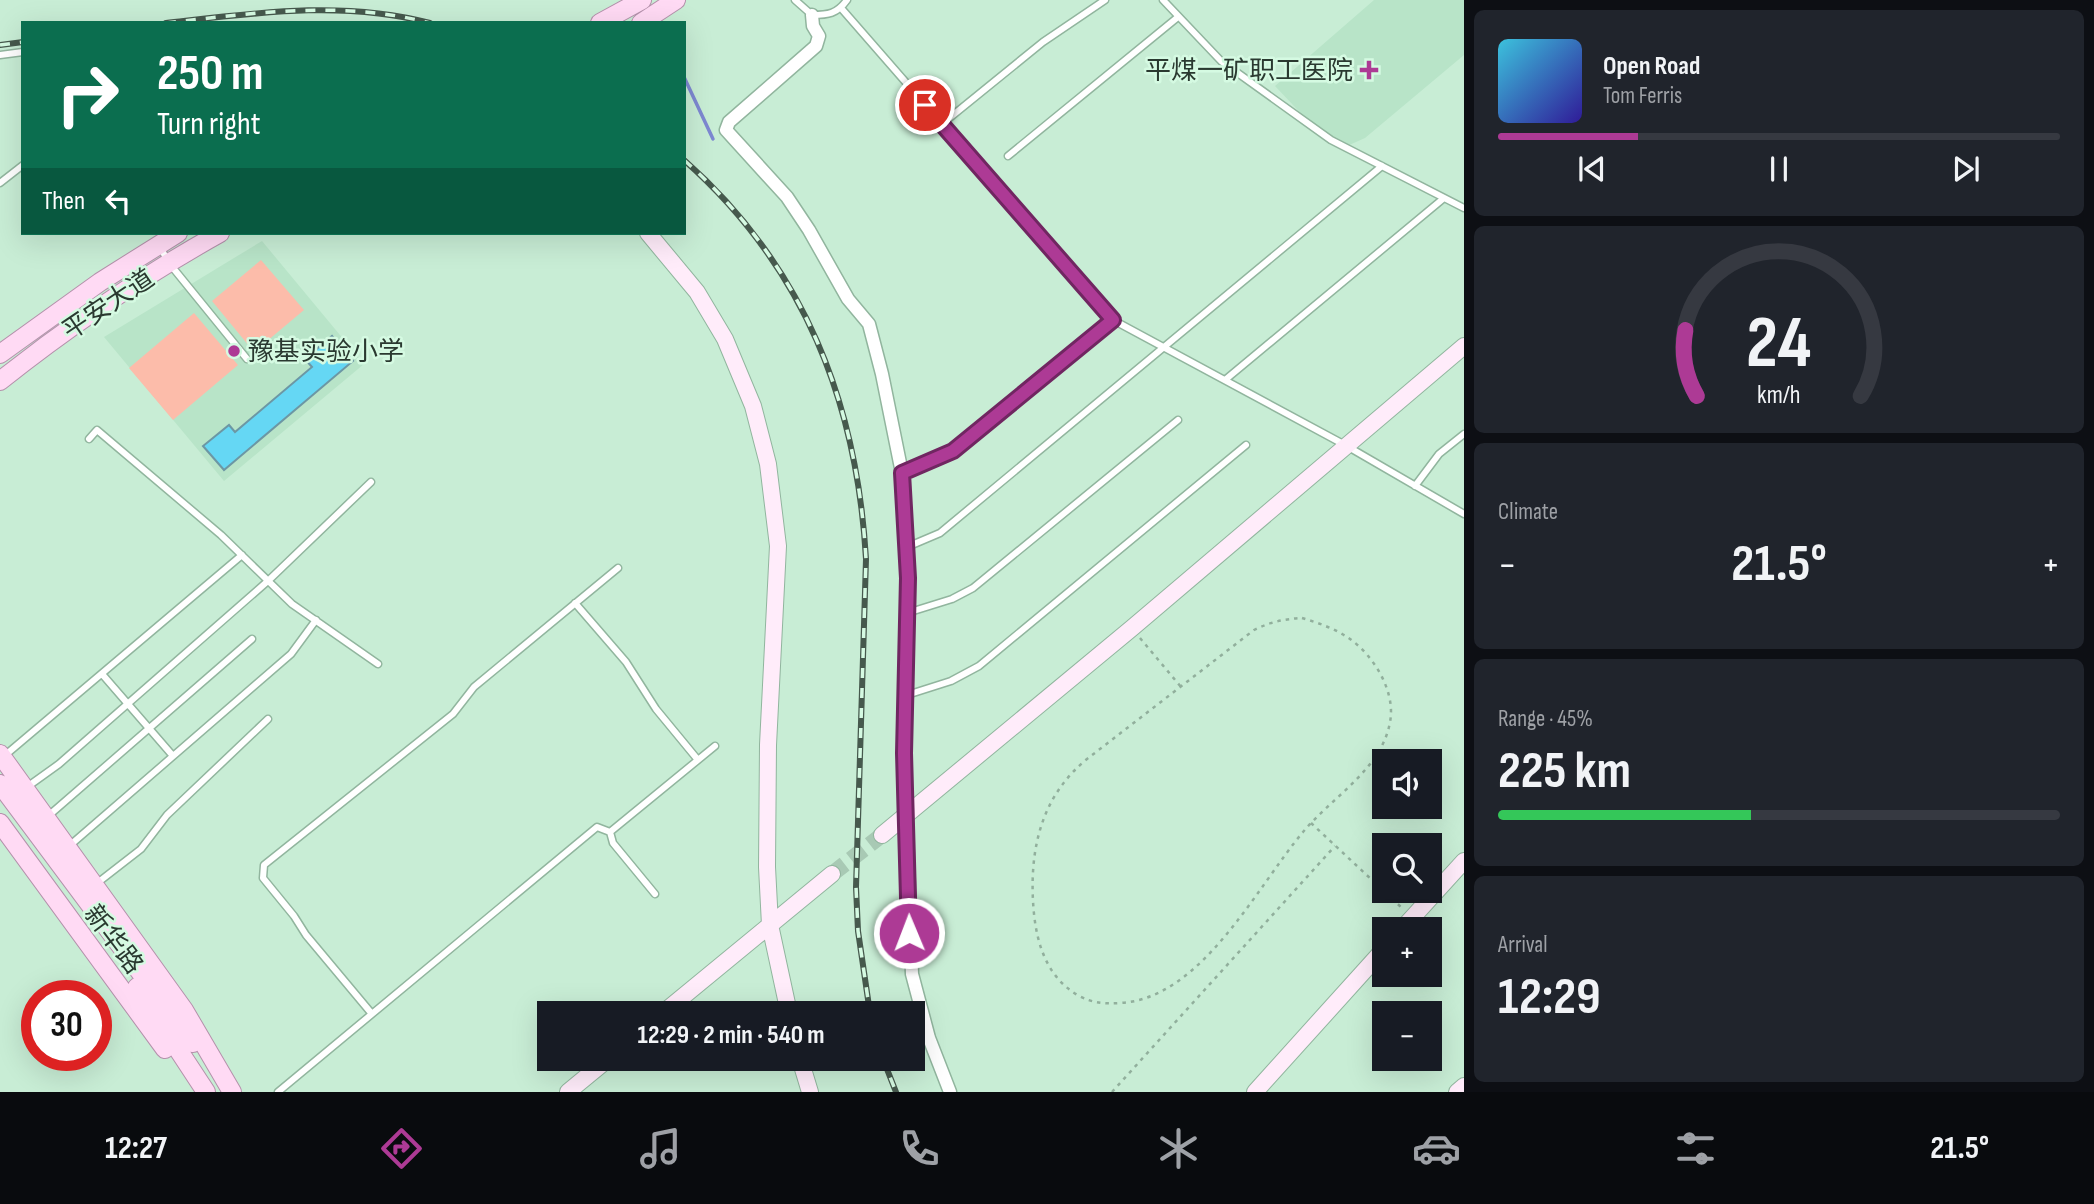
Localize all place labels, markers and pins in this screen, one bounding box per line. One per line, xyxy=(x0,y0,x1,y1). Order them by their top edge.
place label: 平煤一矿职工医院 xyxy=(1145,56,1353,87)
marker: 平煤一矿职工医院 xyxy=(1359,60,1379,80)
pin xyxy=(895,75,955,135)
place label: 豫基实验小学 xyxy=(248,337,404,368)
marker: 豫基实验小学 xyxy=(226,343,242,359)

